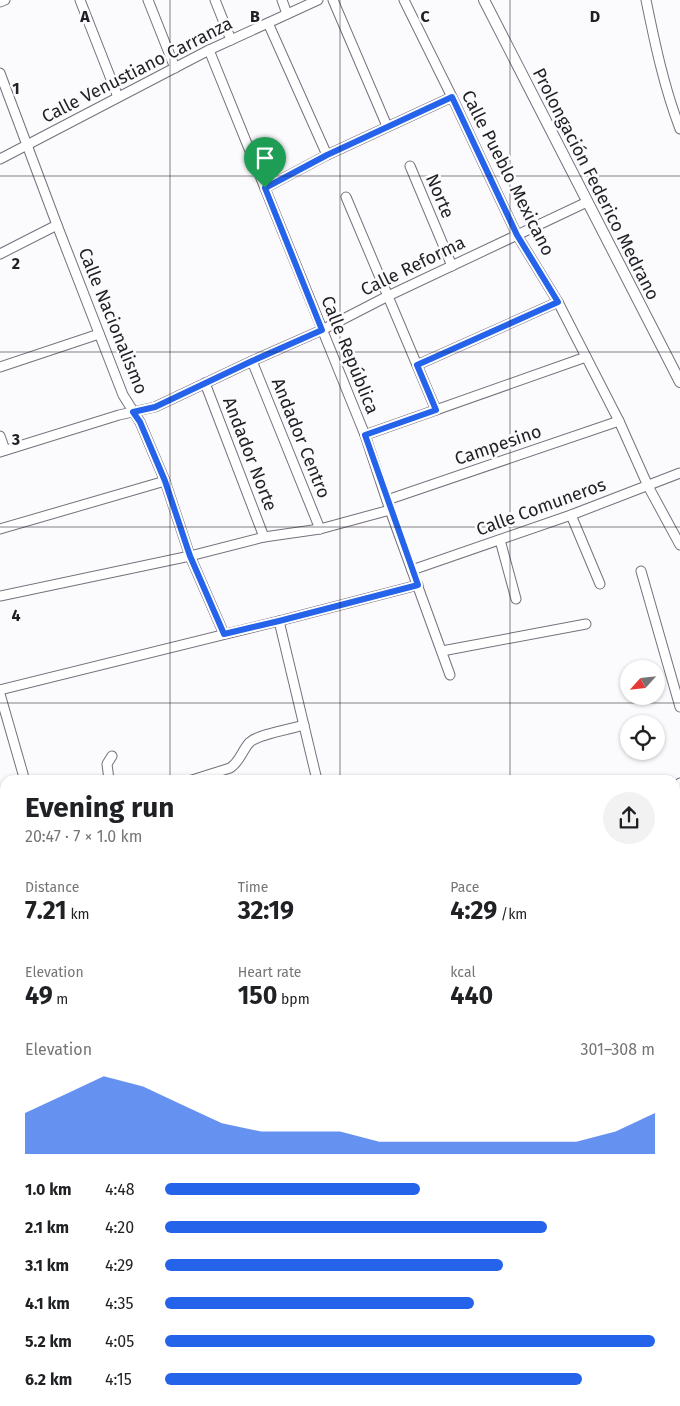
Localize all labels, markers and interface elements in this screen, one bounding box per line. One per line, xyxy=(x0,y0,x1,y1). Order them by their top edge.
text: A xyxy=(79,7,90,26)
text: B xyxy=(250,7,260,26)
text: C xyxy=(420,7,430,26)
text: D xyxy=(590,7,600,26)
street label: Calle Venustiano Carranza xyxy=(38,12,236,128)
street label: Prolongación Federico Medrano xyxy=(528,64,664,304)
text: 1 xyxy=(12,79,20,98)
street label: Calle Pueblo Mexicano xyxy=(457,87,559,259)
pin xyxy=(244,137,286,188)
icon: arrive xyxy=(251,144,279,172)
street label: Norte xyxy=(421,171,459,221)
street label: Calle Reforma xyxy=(357,231,469,301)
street label: Calle Nacionalismo xyxy=(74,245,152,397)
text: 2 xyxy=(12,254,20,273)
street label: Calle República xyxy=(316,293,384,417)
street label: Andador Centro xyxy=(267,375,335,501)
street label: Andador Norte xyxy=(218,394,282,514)
street label: Campesino xyxy=(452,420,544,470)
text: 3 xyxy=(11,430,20,449)
street label: Calle Comuneros xyxy=(473,473,609,541)
text: 4 xyxy=(11,606,21,625)
north arrow xyxy=(620,660,665,705)
map controls xyxy=(620,660,665,760)
button: locate xyxy=(620,715,665,760)
text: Evening run xyxy=(25,791,174,824)
button: share xyxy=(603,792,655,844)
text: 20:47 · 7 × 1.0 km xyxy=(25,827,142,846)
text: Distance xyxy=(25,879,79,896)
text: Time xyxy=(238,879,268,896)
text: Pace xyxy=(450,879,479,896)
text: 7.21 xyxy=(25,896,67,926)
text: 32:19 xyxy=(238,896,294,926)
text: 4:29 xyxy=(450,896,497,926)
text: km xyxy=(67,906,90,923)
text: /km xyxy=(497,906,527,923)
text: Elevation xyxy=(25,964,84,981)
text: Heart rate xyxy=(238,964,301,981)
text: kcal xyxy=(450,964,476,981)
text: 49 xyxy=(25,981,53,1011)
text: 150 xyxy=(238,981,277,1011)
text: 440 xyxy=(450,981,493,1011)
text: m xyxy=(53,991,68,1008)
text: bpm xyxy=(277,991,310,1008)
text: Elevation xyxy=(25,1040,92,1059)
text: 301–308 m xyxy=(581,1040,655,1059)
text: 1.0 km xyxy=(25,1180,72,1199)
text: 4:48 xyxy=(105,1180,135,1199)
text: 2.1 km xyxy=(25,1218,69,1237)
text: 4:20 xyxy=(105,1218,134,1237)
text: 3.1 km xyxy=(25,1256,69,1275)
text: 4:29 xyxy=(105,1256,134,1275)
text: 4.1 km xyxy=(25,1294,70,1313)
text: 4:35 xyxy=(105,1294,134,1313)
text: 5.2 km xyxy=(25,1332,72,1351)
text: 4:05 xyxy=(105,1332,134,1351)
text: 6.2 km xyxy=(25,1370,72,1389)
text: 4:15 xyxy=(105,1370,132,1389)

